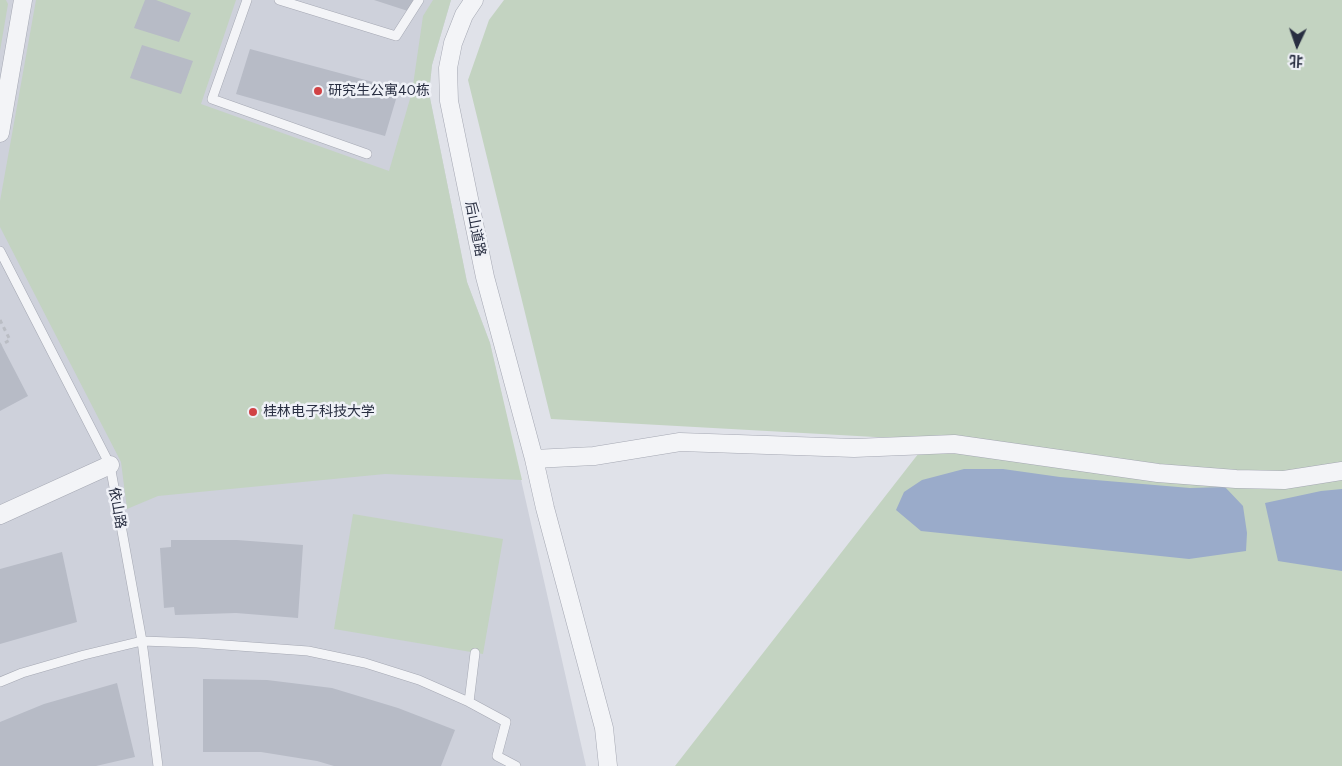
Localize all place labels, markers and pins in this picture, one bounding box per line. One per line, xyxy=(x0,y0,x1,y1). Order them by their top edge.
place label: 研究生公寓40栋 xyxy=(328,83,430,99)
marker: 研究生公寓40栋 xyxy=(312,85,324,97)
place label: 桂林电子科技大学 xyxy=(263,404,375,420)
marker: 桂林电子科技大学 xyxy=(247,406,259,418)

